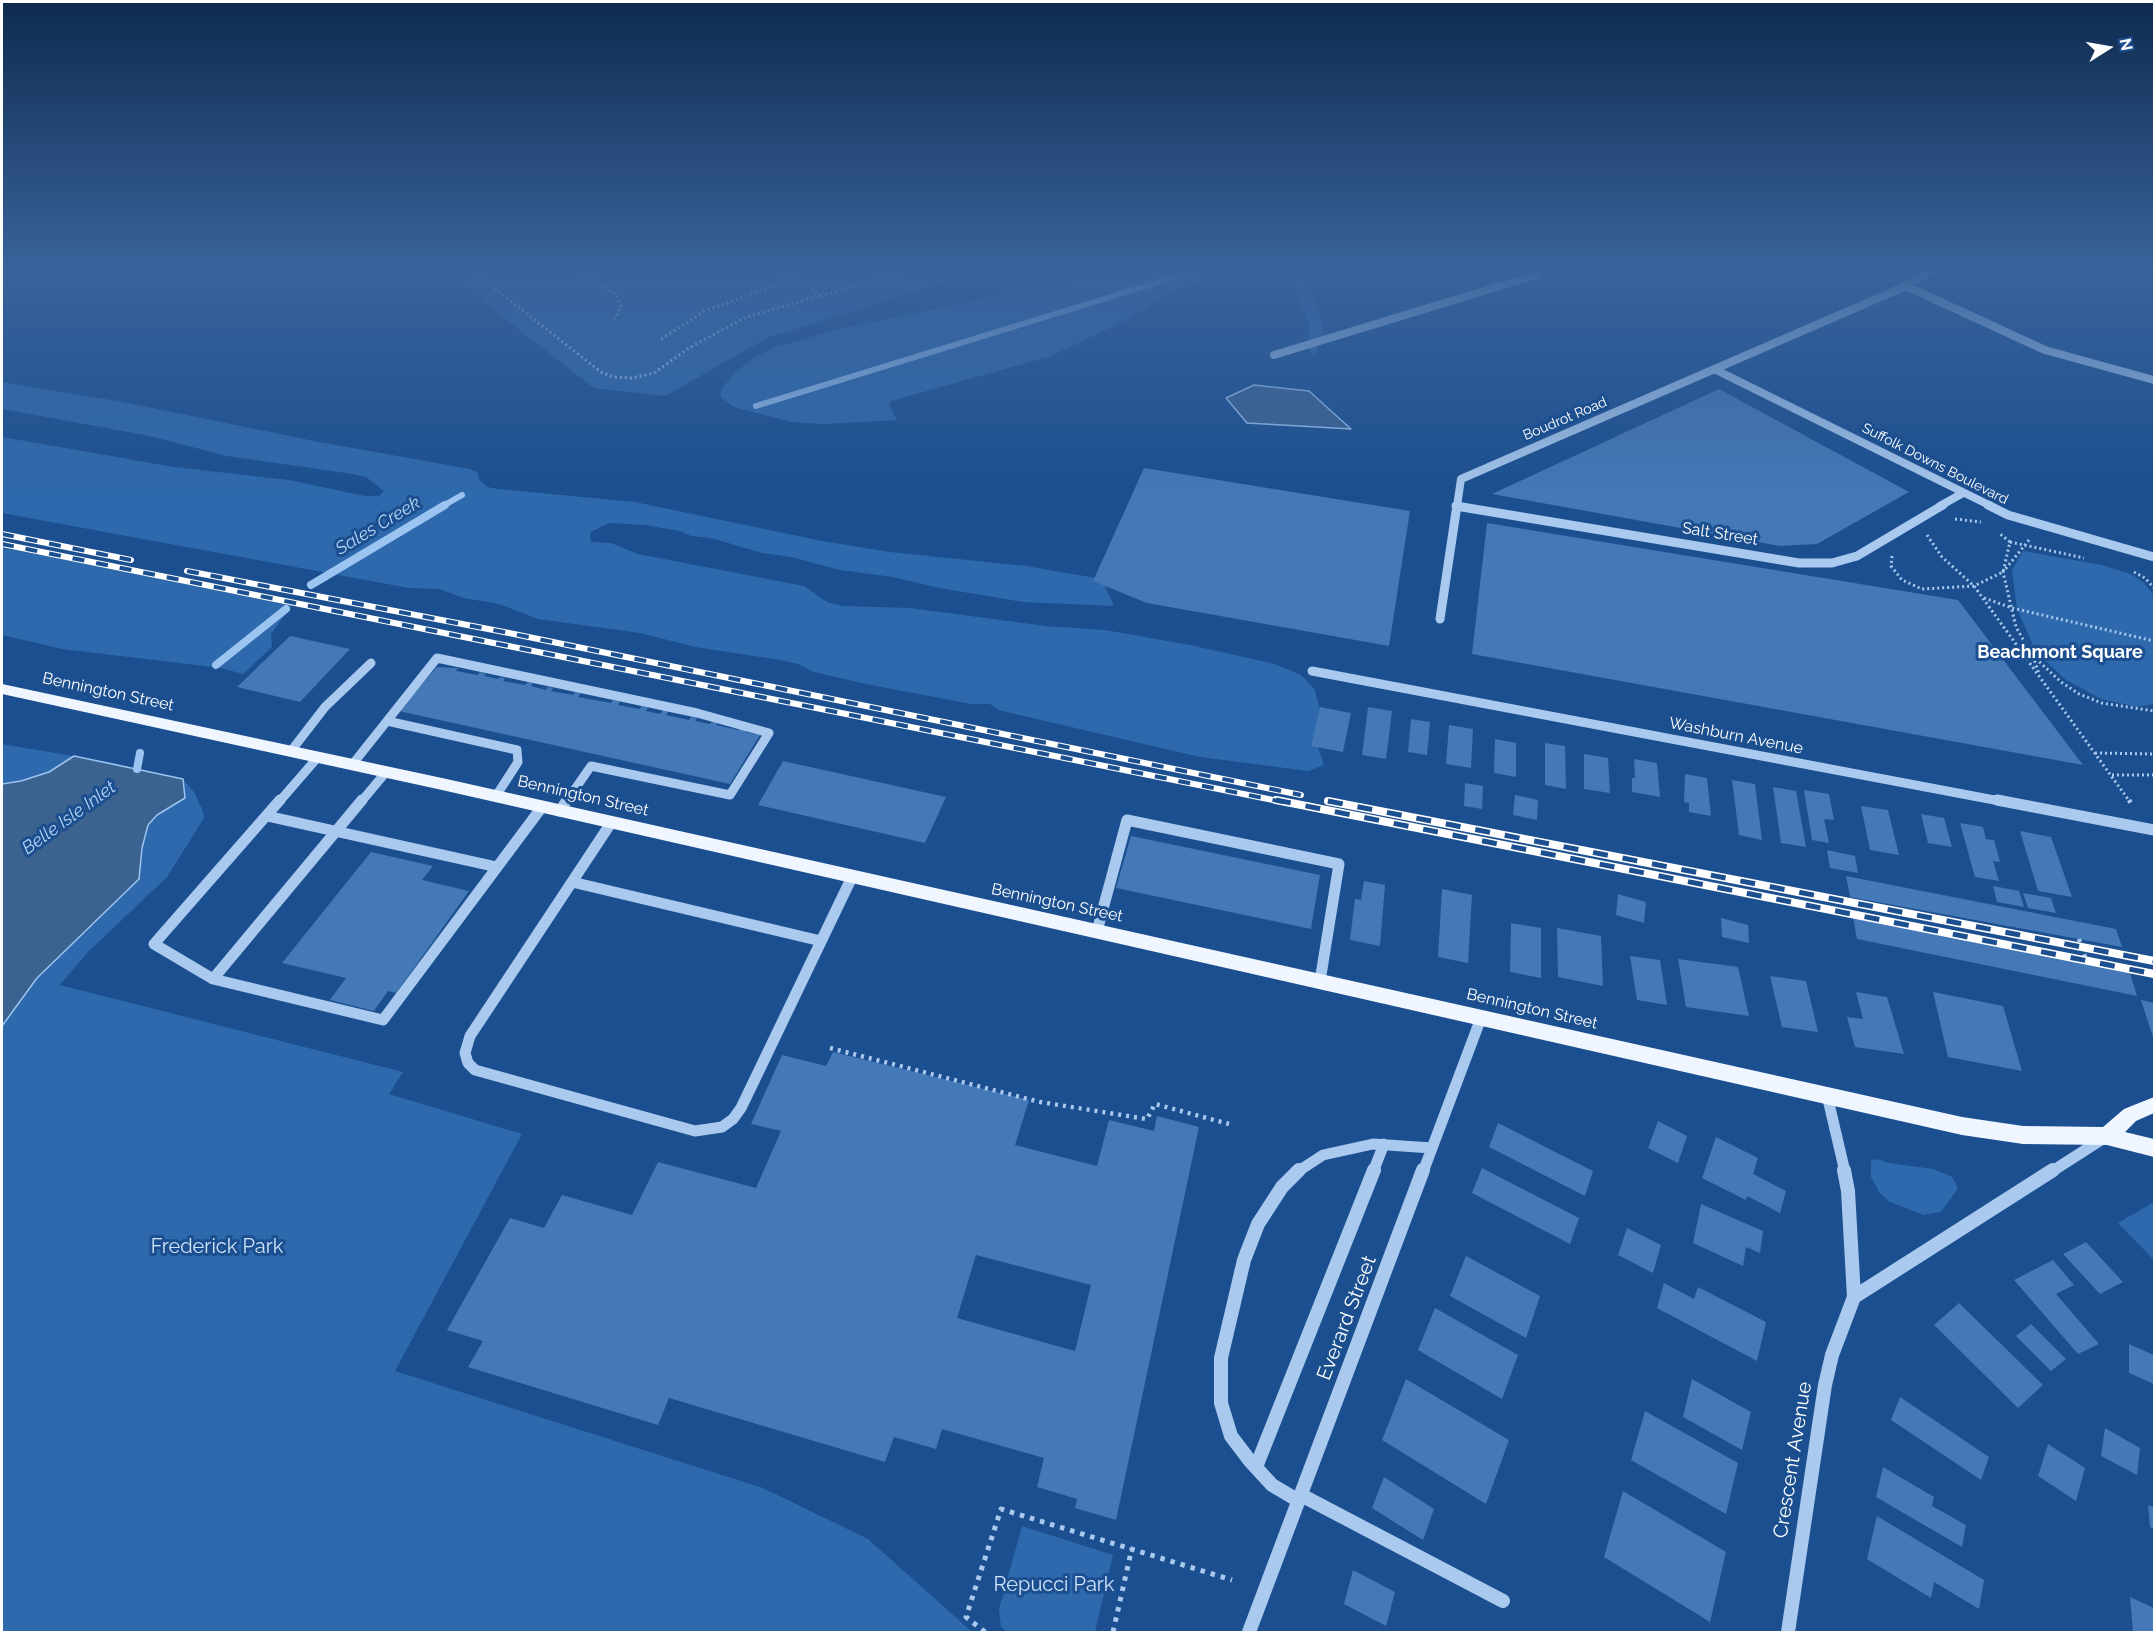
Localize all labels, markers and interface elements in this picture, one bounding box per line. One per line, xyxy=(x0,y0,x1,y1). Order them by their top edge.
north arrow xyxy=(2078,18,2138,78)
text: N xyxy=(2116,37,2137,52)
street label: Boudrot Road xyxy=(1521,394,1609,444)
street label: Suffolk Downs Boulevard xyxy=(1859,420,2011,508)
water label: Sales Creek xyxy=(332,492,424,560)
street label: Salt Street xyxy=(1681,519,1759,549)
district label: Beachmont Square xyxy=(1977,642,2143,664)
street label: Bennington Street xyxy=(41,669,175,715)
street label: Washburn Avenue xyxy=(1667,714,1805,758)
street label: Bennington Street xyxy=(516,772,650,820)
water label: Belle Isle Inlet xyxy=(18,777,120,859)
street label: Bennington Street xyxy=(990,880,1124,926)
street label: Bennington Street xyxy=(1465,985,1599,1033)
park label: Frederick Park xyxy=(151,1235,283,1259)
street label: Everard Street xyxy=(1312,1252,1382,1384)
street label: Crescent Avenue xyxy=(1769,1380,1817,1540)
park label: Repucci Park xyxy=(994,1573,1114,1597)

